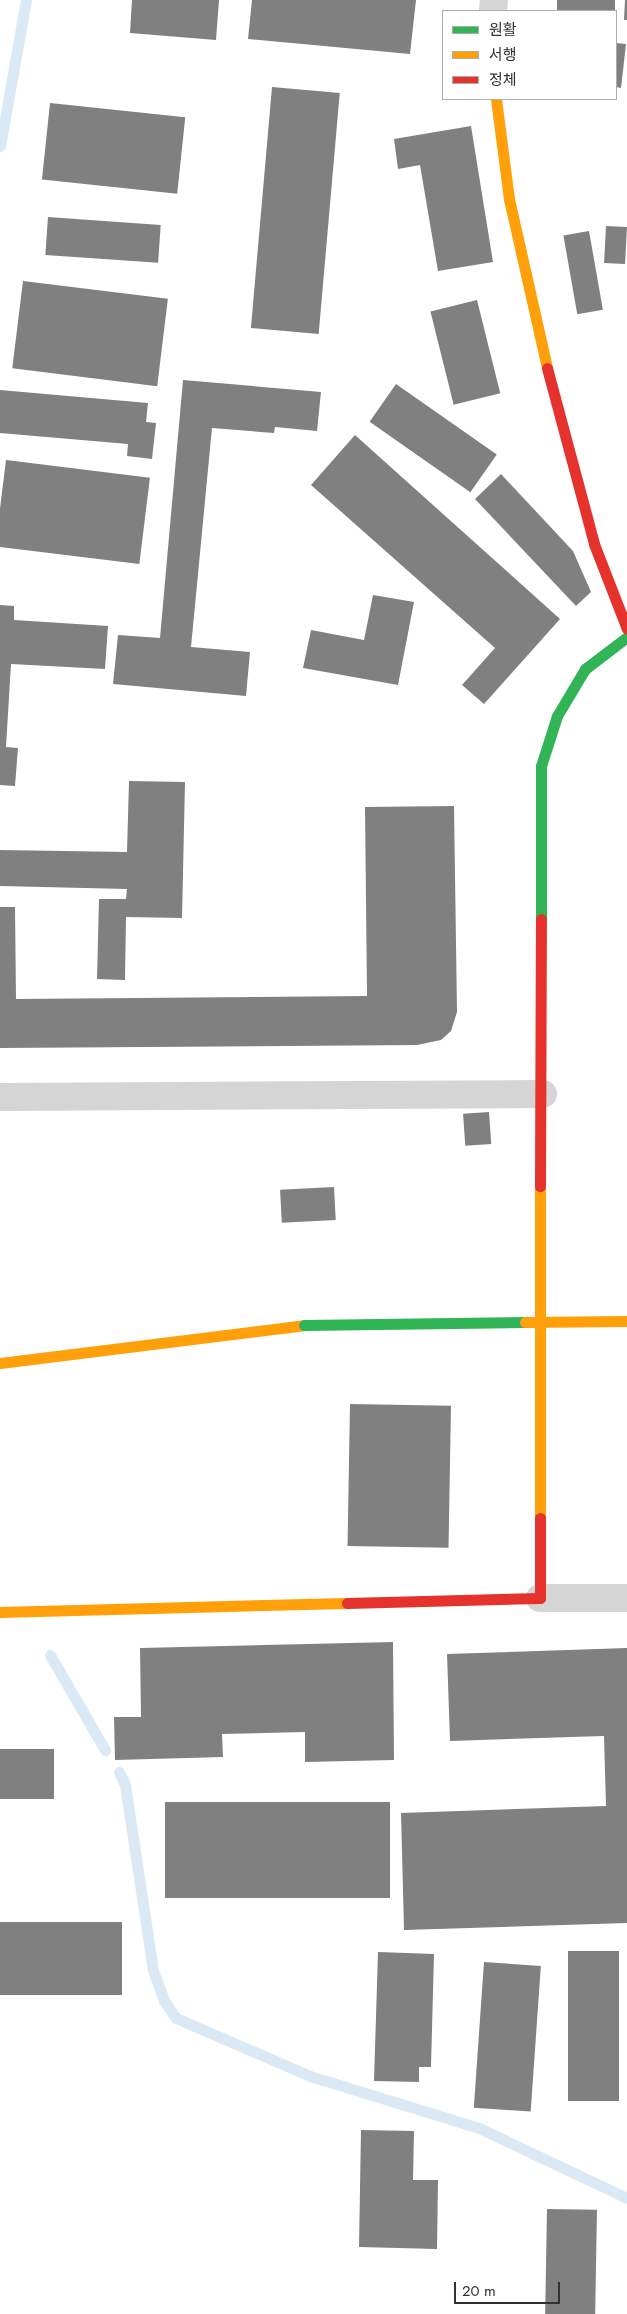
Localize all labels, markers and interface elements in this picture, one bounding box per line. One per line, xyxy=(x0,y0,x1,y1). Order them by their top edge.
legend xyxy=(442,10,617,100)
text: 원활 xyxy=(489,19,517,41)
text: 서행 xyxy=(489,44,517,66)
text: 정체 xyxy=(489,69,517,91)
scale bar xyxy=(457,2272,563,2304)
text: 20 m xyxy=(462,2280,496,2302)

